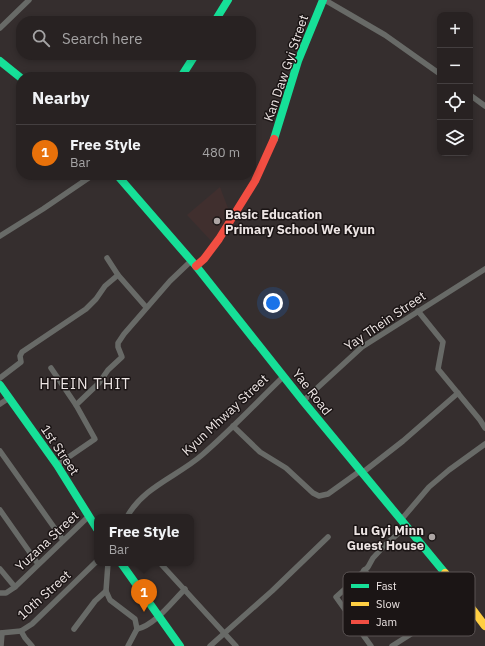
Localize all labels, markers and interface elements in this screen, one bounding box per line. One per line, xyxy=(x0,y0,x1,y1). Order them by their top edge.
street label: Kan Daw Gyi Street xyxy=(260,12,312,124)
map controls xyxy=(437,12,473,156)
button: + xyxy=(437,12,473,48)
search box xyxy=(16,16,256,60)
icon: search xyxy=(30,27,52,49)
text: Search here xyxy=(62,29,142,48)
button: − xyxy=(437,48,473,84)
button: locate xyxy=(437,84,473,120)
text: Nearby xyxy=(32,87,90,109)
button: layers xyxy=(437,120,473,156)
text: Free Style xyxy=(70,135,141,154)
text: 1 xyxy=(41,144,49,161)
text: 480 m xyxy=(202,144,240,161)
text: Bar xyxy=(70,154,90,171)
place label: Basic Education Primary School We Kyun xyxy=(225,206,375,238)
marker: Basic Education Primary School We Kyun xyxy=(212,216,222,226)
street label: Yay Thein Street xyxy=(341,287,429,355)
your location xyxy=(263,293,283,313)
street label: Yae Road xyxy=(289,365,335,419)
street label: Kyun Mhway Street xyxy=(178,370,272,460)
district label: HTEIN THIT xyxy=(39,374,131,393)
street label: 1st Street xyxy=(37,421,83,479)
street label: Yuzana Street xyxy=(12,507,82,575)
popup xyxy=(94,514,194,566)
text: Free Style xyxy=(109,522,179,541)
place label: Lu Gyi Minn Guest House xyxy=(347,522,424,554)
marker: Lu Gyi Minn Guest House xyxy=(427,532,437,542)
text: Bar xyxy=(109,541,129,558)
street label: 10th Street xyxy=(14,567,74,623)
legend xyxy=(343,572,475,636)
pin: 1 xyxy=(131,579,157,612)
text: Fast xyxy=(376,579,397,593)
text: Slow xyxy=(376,597,400,611)
text: Jam xyxy=(376,615,397,629)

